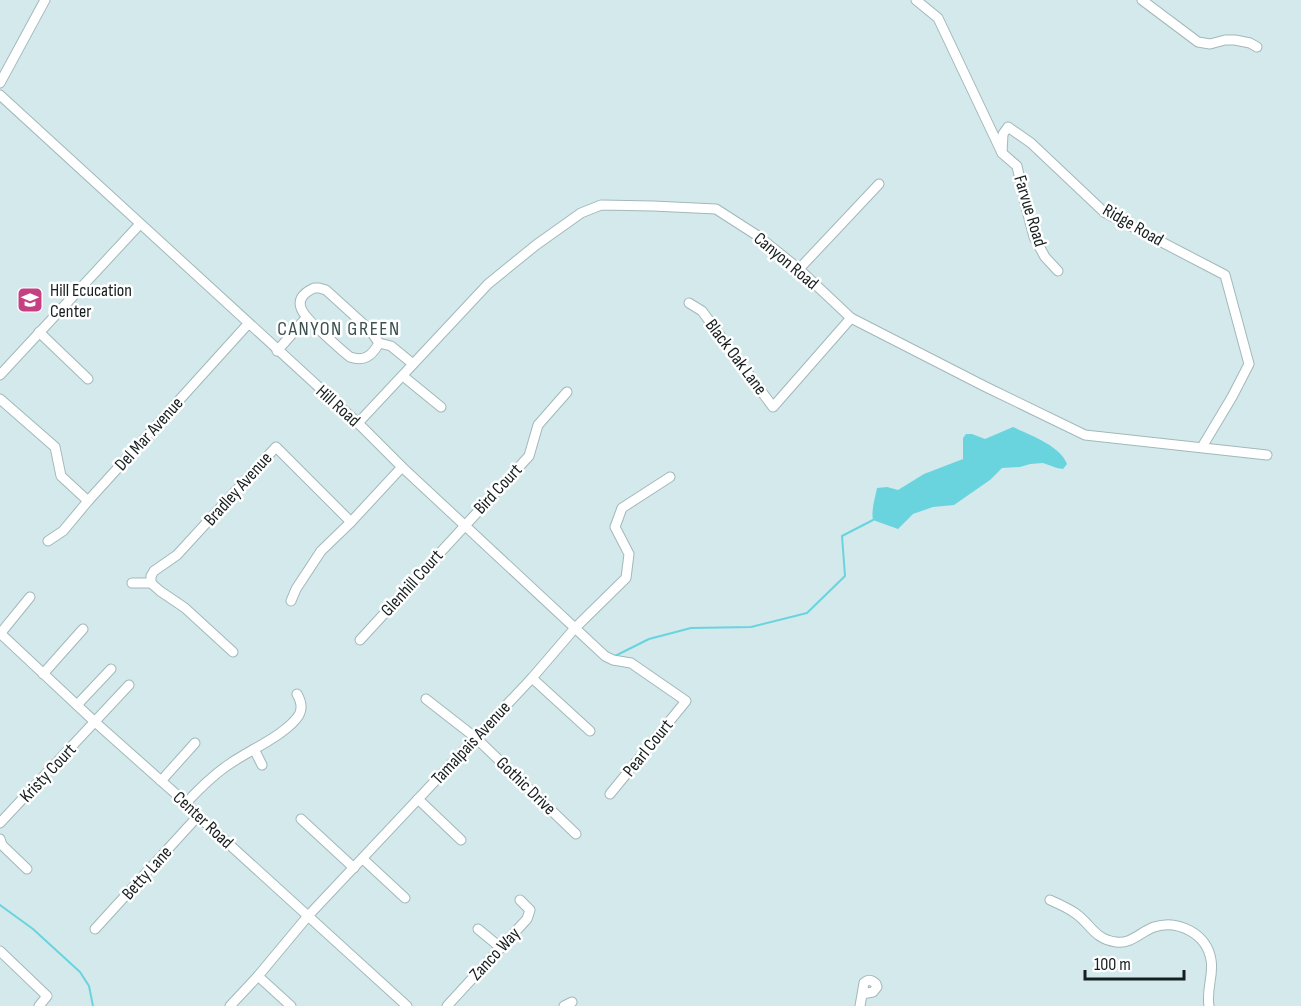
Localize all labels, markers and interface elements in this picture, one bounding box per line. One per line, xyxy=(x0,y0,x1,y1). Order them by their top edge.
street label: Farvue Road xyxy=(1009,173,1051,249)
street label: Ridge Road xyxy=(1099,199,1167,251)
street label: Canyon Road xyxy=(749,228,823,294)
place label: Hill Ecucation Center xyxy=(50,280,132,322)
school or university icon: Hill Ecucation Center xyxy=(15,285,45,315)
street label: Black Oak Lane xyxy=(701,315,771,399)
district label: CANYON GREEN xyxy=(277,317,401,341)
street label: Hill Road xyxy=(312,381,364,431)
street label: Del Mar Avenue xyxy=(110,393,188,475)
street label: Bradley Avenue xyxy=(200,448,276,530)
street label: Bird Court xyxy=(470,459,527,518)
street label: Glenhill Court xyxy=(377,545,448,621)
street label: Tamalpais Avenue xyxy=(427,697,515,789)
street label: Pearl Court xyxy=(619,715,678,781)
street label: Kristy Court xyxy=(15,739,81,807)
street label: Gothic Drive xyxy=(492,753,560,819)
street label: Center Road xyxy=(169,787,237,853)
street label: Betty Lane xyxy=(118,842,176,904)
street label: Zanco Way xyxy=(465,923,525,985)
scale bar xyxy=(1085,943,1184,981)
text: 100 m xyxy=(1094,954,1131,975)

